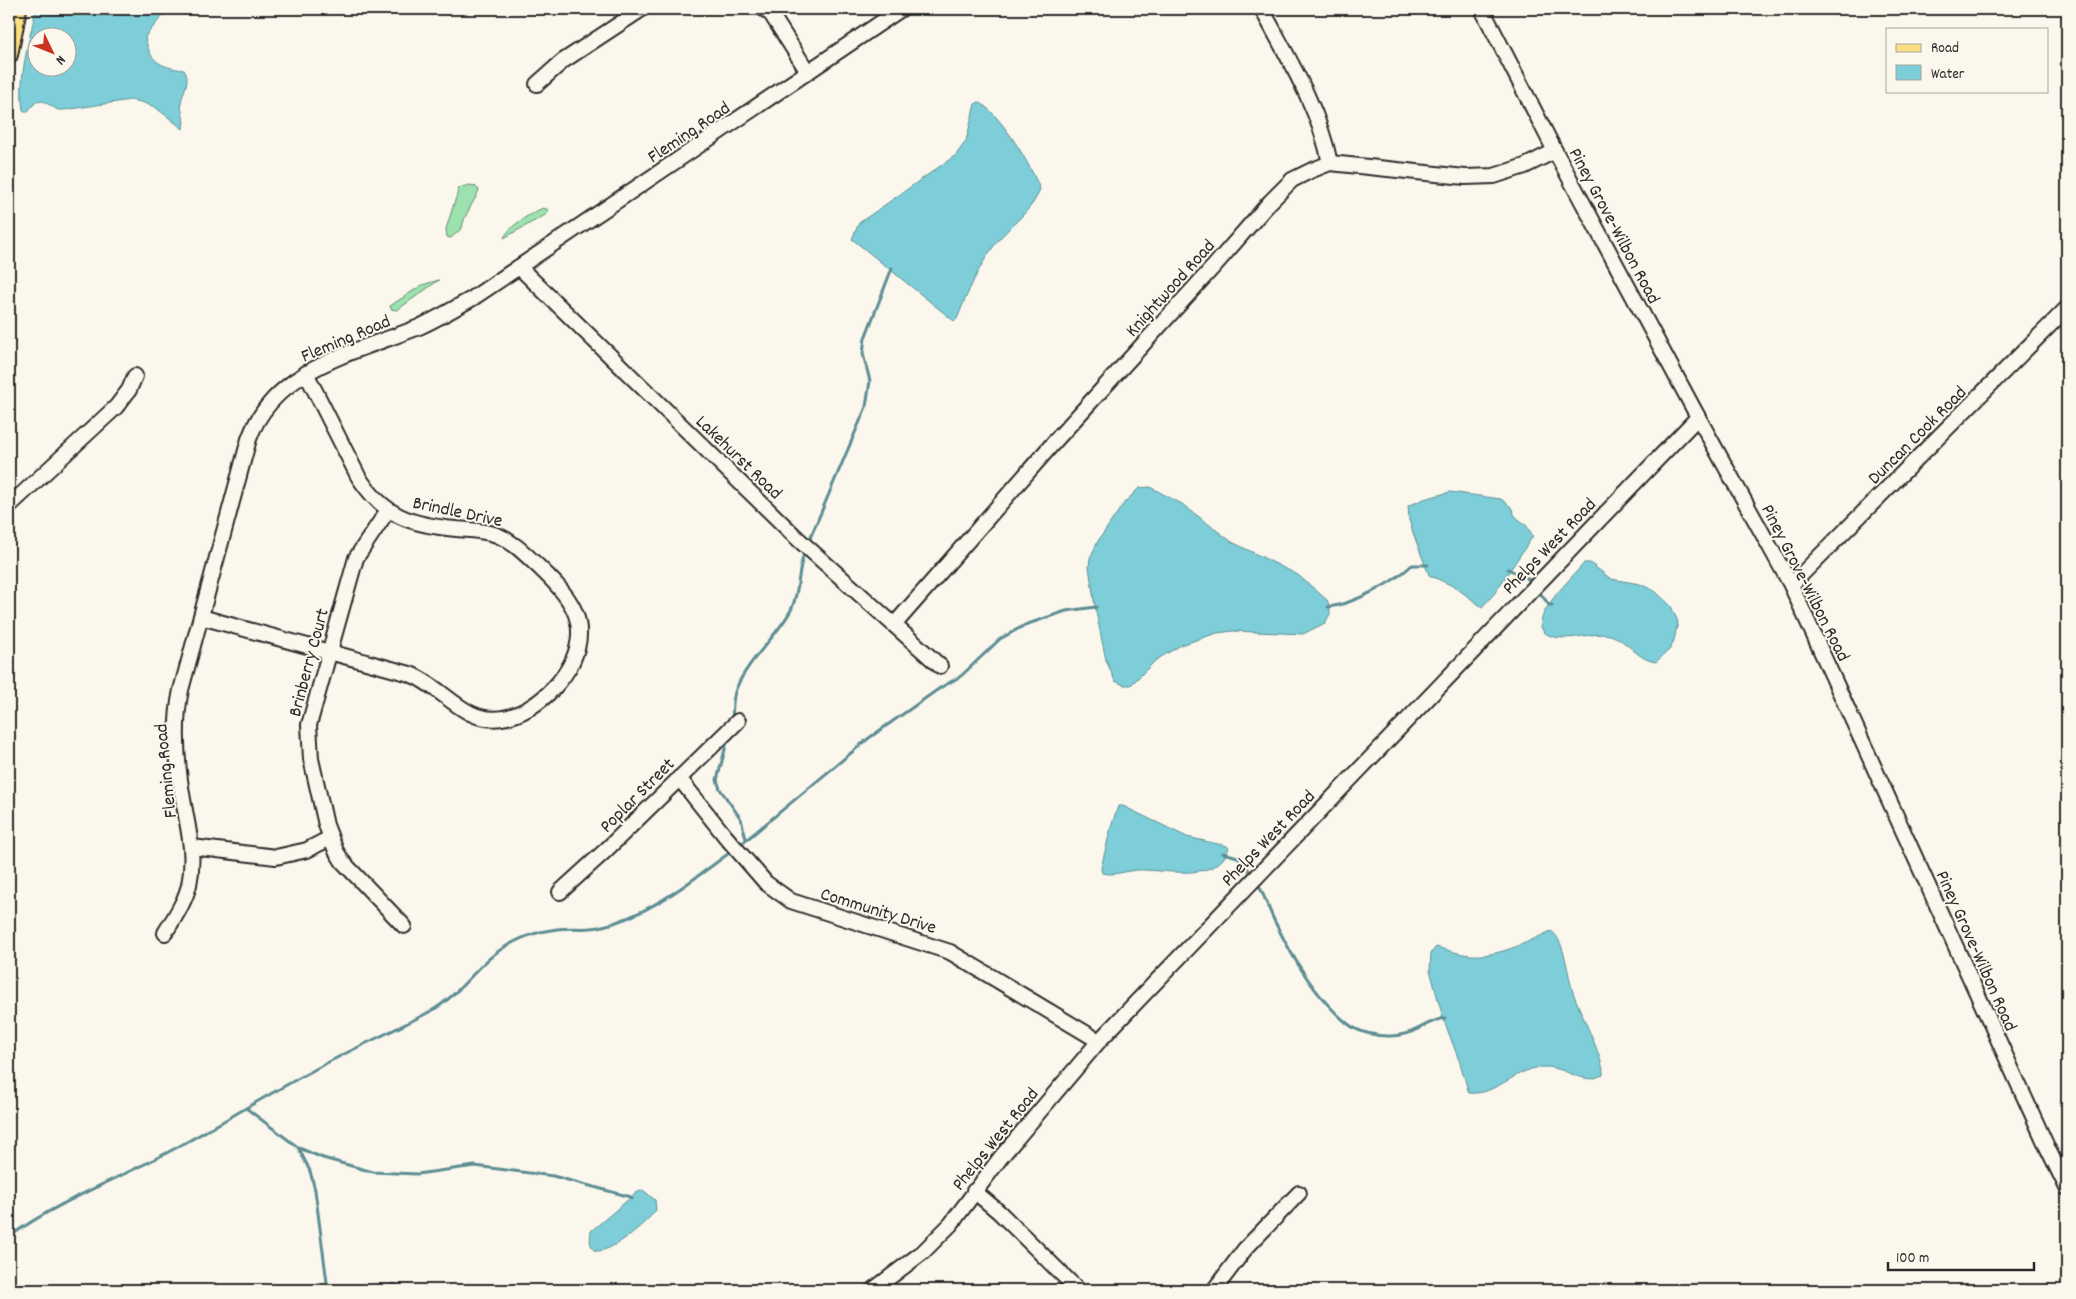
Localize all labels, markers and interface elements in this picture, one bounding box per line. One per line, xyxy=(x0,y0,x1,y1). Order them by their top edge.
north arrow xyxy=(28,28,78,78)
legend xyxy=(1886,28,2048,92)
text: Road xyxy=(1931,38,1959,60)
text: N xyxy=(50,50,70,69)
text: Water xyxy=(1931,64,1965,86)
street label: Fleming Road xyxy=(643,96,737,172)
street label: Piney Grove-Wilbon Road xyxy=(1560,144,1666,310)
street label: Knightwood Road xyxy=(1120,235,1223,344)
street label: Fleming Road xyxy=(297,309,395,371)
street label: Duncan Cook Road xyxy=(1863,381,1974,492)
street label: Lakehurst Road xyxy=(688,410,787,507)
street label: Brindle Drive xyxy=(410,491,505,536)
street label: Phelps West Road xyxy=(1497,493,1604,602)
street label: Piney Grove-Wilbon Road xyxy=(1752,500,1855,667)
street label: Brinberry Court xyxy=(283,606,338,720)
street label: Fleming Road xyxy=(149,722,186,819)
street label: Poplar Street xyxy=(595,753,682,840)
street label: Phelps West Road xyxy=(1216,785,1323,894)
street label: Piney Grove-Wilbon Road xyxy=(1927,867,2022,1036)
street label: Community Drive xyxy=(817,882,939,943)
street label: Phelps West Road xyxy=(947,1083,1047,1197)
scale bar xyxy=(1888,1239,2035,1271)
text: 100 m xyxy=(1896,1248,1929,1270)

